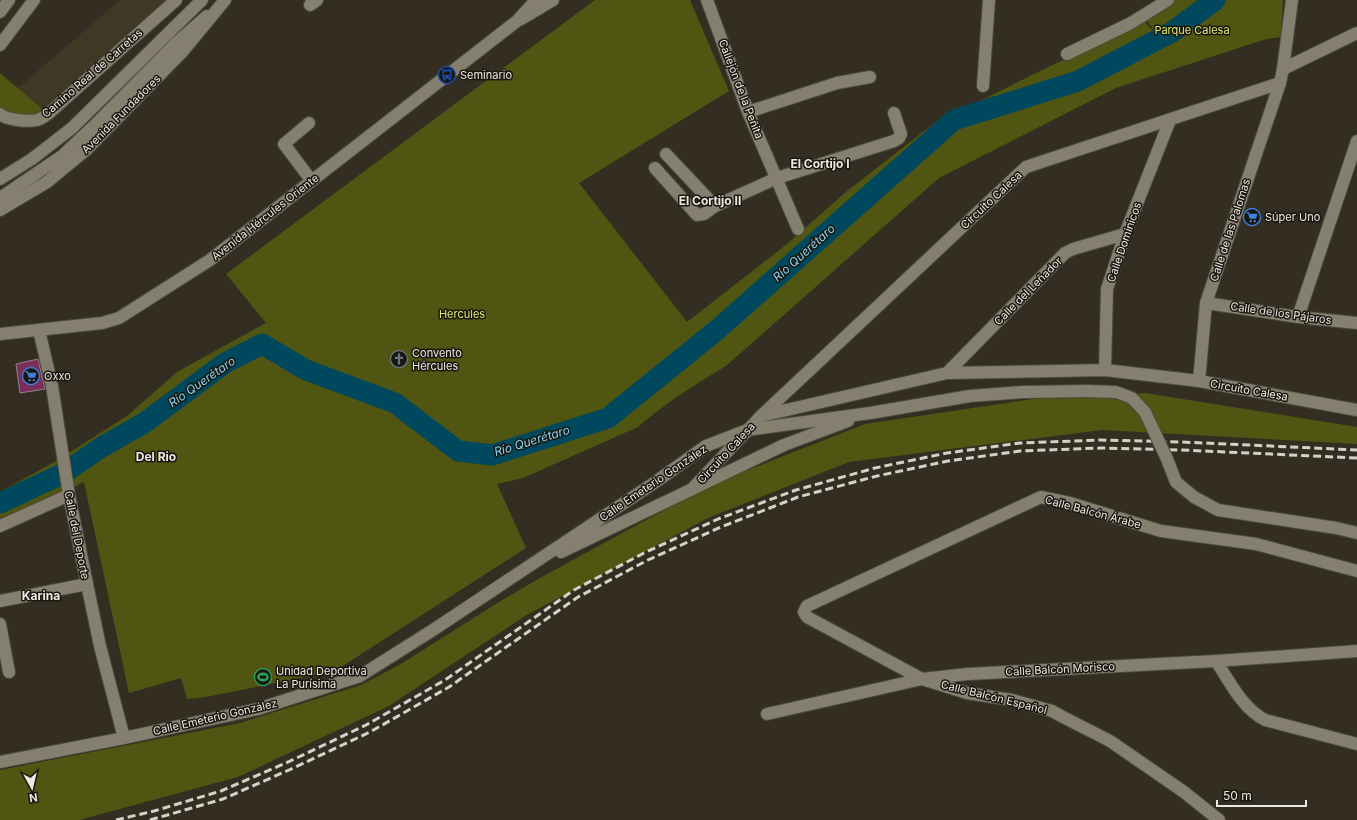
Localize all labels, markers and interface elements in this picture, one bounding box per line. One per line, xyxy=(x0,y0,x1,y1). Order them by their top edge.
park label: Parque Calesa xyxy=(1154,23,1230,37)
street label: Camino Real de Carretas xyxy=(39,25,145,121)
street label: Callejón de la Peñita xyxy=(716,37,766,141)
bus stop icon: Seminario xyxy=(437,65,457,85)
place label: Seminario xyxy=(460,68,512,82)
street label: Avenida Fundadores xyxy=(79,71,164,156)
district label: El Cortijo I xyxy=(790,156,850,171)
street label: Circuito Calesa xyxy=(957,168,1025,232)
street label: Avenida Hércules Oriente xyxy=(209,171,321,263)
street label: Calle de las Palomas xyxy=(1207,177,1253,283)
district label: El Cortijo II xyxy=(679,193,741,208)
street label: Calle Dominicos xyxy=(1104,200,1144,284)
supermarket icon: Súper Uno xyxy=(1242,207,1262,227)
place label: Súper Uno xyxy=(1265,210,1321,224)
water label: Río Querétaro xyxy=(770,221,838,284)
street label: Calle del Leñador xyxy=(991,254,1065,328)
street label: Calle de los Pájaros xyxy=(1230,299,1333,327)
park label: Hercules xyxy=(439,307,485,321)
place label: Convento Hércules xyxy=(412,346,462,373)
church icon: Convento Hércules xyxy=(389,349,409,369)
water label: Río Querétaro xyxy=(165,353,238,410)
supermarket icon: Oxxo xyxy=(21,366,41,386)
place label: Oxxo xyxy=(44,369,71,383)
street label: Circuito Calesa xyxy=(1209,376,1289,404)
street label: Circuito Calesa xyxy=(694,419,758,487)
water label: Río Querétaro xyxy=(492,422,572,459)
street label: Calle Emeterio González xyxy=(597,442,709,524)
district label: Del Rio xyxy=(136,449,176,464)
street label: Calle del Deporte xyxy=(62,490,92,580)
street label: Calle Balcón Árabe xyxy=(1044,492,1142,532)
district label: Karina xyxy=(22,588,60,603)
street label: Calle Balcón Morisco xyxy=(1005,659,1116,679)
place label: Unidad Deportiva La Purísima xyxy=(276,664,367,691)
sports icon: Unidad Deportiva La Purísima xyxy=(253,667,273,687)
street label: Calle Balcón Español xyxy=(940,677,1048,717)
street label: Calle Emeterio González xyxy=(152,696,278,738)
north arrow xyxy=(12,768,52,808)
scale bar xyxy=(1217,782,1306,808)
text: 50 m xyxy=(1223,788,1252,803)
text: N xyxy=(28,790,39,805)

